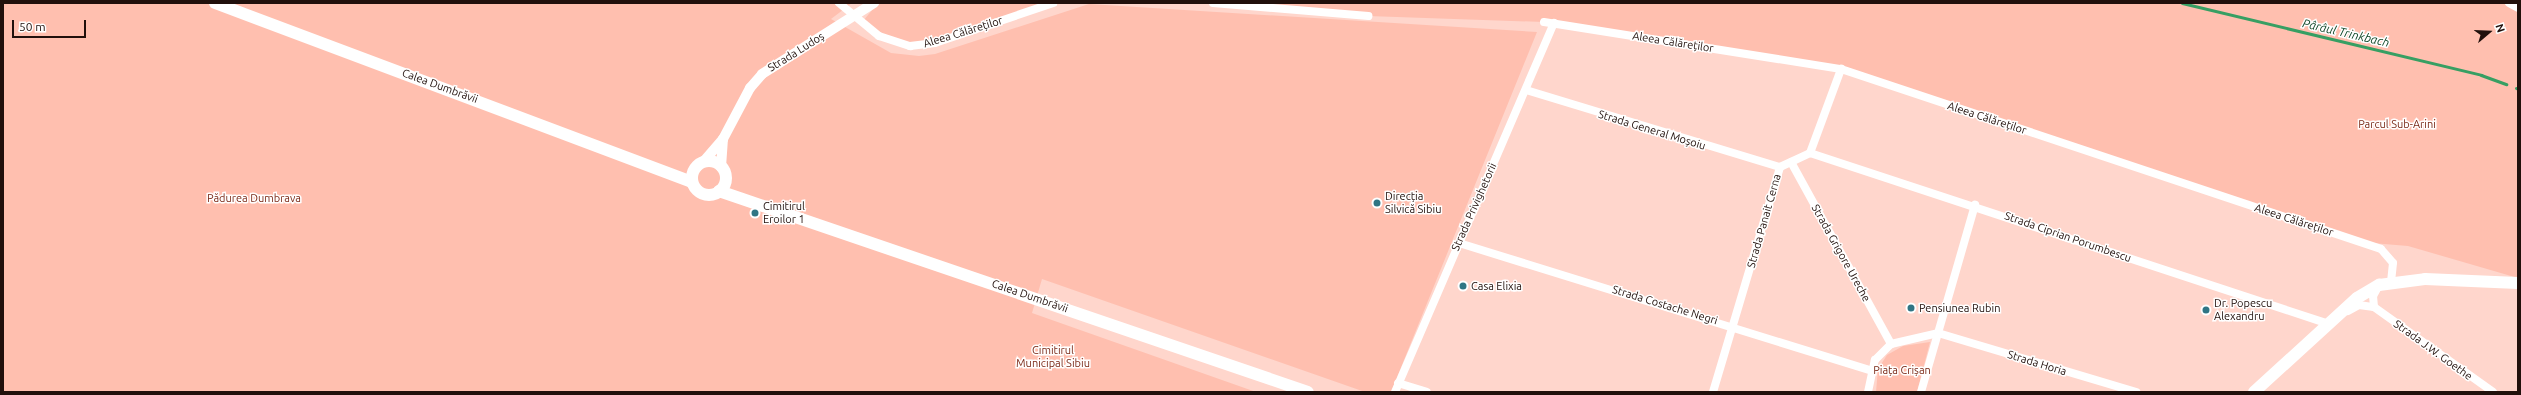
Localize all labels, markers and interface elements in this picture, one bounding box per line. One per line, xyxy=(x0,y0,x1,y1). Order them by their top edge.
scale bar xyxy=(14,12,88,38)
north arrow xyxy=(2469,12,2509,52)
street label: Aleea Călăreților xyxy=(922,14,1004,50)
water label: Pârâul Trinkbach xyxy=(2301,16,2391,50)
text: 50 m xyxy=(19,20,46,33)
text: N xyxy=(2493,22,2507,34)
street label: Strada Ludoș xyxy=(765,29,827,75)
street label: Aleea Călăreților xyxy=(1631,29,1715,55)
street label: Calea Dumbrăvii xyxy=(400,66,480,106)
street label: Aleea Călăreților xyxy=(1946,99,2028,137)
street label: Strada General Moșoiu xyxy=(1597,107,1707,153)
park label: Parcul Sub-Arini xyxy=(2358,117,2436,131)
street label: Strada Privighetorii xyxy=(1449,161,1499,253)
street label: Strada Panait Cerna xyxy=(1744,173,1784,269)
place label: Direcția Silvică Sibiu xyxy=(1385,190,1441,216)
park label: Pădurea Dumbrava xyxy=(207,191,301,205)
marker: Direcția Silvică Sibiu xyxy=(1372,198,1382,208)
place label: Cimitirul Eroilor 1 xyxy=(763,200,805,226)
street label: Aleea Călăreților xyxy=(2253,201,2335,239)
street label: Strada Grigore Ureche xyxy=(1809,202,1873,304)
marker: Cimitirul Eroilor 1 xyxy=(750,208,760,218)
street label: Strada Ciprian Porumbescu xyxy=(2003,209,2133,265)
street label: Calea Dumbrăvii xyxy=(990,277,1070,315)
place label: Casa Elixia xyxy=(1471,279,1522,293)
marker: Casa Elixia xyxy=(1458,281,1468,291)
street label: Strada Costache Negri xyxy=(1611,283,1719,327)
place label: Dr. Popescu Alexandru xyxy=(2214,297,2272,323)
place label: Pensiunea Rubin xyxy=(1919,301,2000,315)
marker: Pensiunea Rubin xyxy=(1906,303,1916,313)
marker: Dr. Popescu Alexandru xyxy=(2201,305,2211,315)
street label: Strada J.W. Goethe xyxy=(2391,317,2475,383)
park label: Cimitirul Municipal Sibiu xyxy=(1016,344,1090,370)
street label: Strada Horia xyxy=(2006,348,2068,378)
park label: Piața Crișan xyxy=(1873,363,1931,377)

